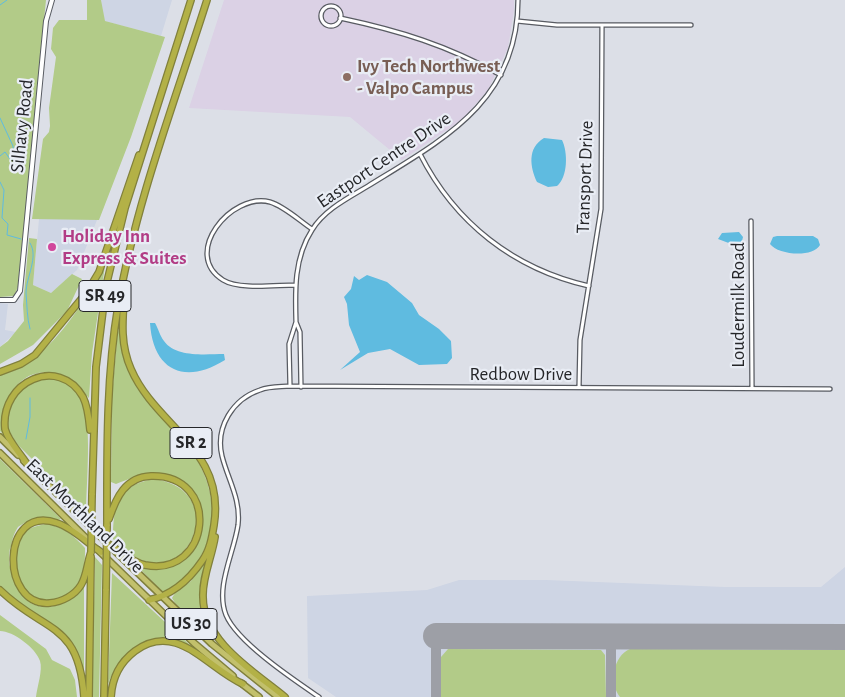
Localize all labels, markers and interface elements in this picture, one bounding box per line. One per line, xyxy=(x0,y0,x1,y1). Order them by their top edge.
place label: Ivy Tech Northwest - Valpo Campus xyxy=(357,55,500,99)
marker: Ivy Tech Northwest - Valpo Campus xyxy=(341,71,353,83)
street label: Silhavy Road xyxy=(6,78,38,174)
street label: Eastport Centre Drive xyxy=(313,107,455,213)
street label: Transport Drive xyxy=(572,120,598,234)
place label: Holiday Inn Express & Suites xyxy=(62,225,186,269)
marker: Holiday Inn Express & Suites xyxy=(46,241,58,253)
street label: Loudermilk Road xyxy=(727,242,749,368)
road number: SR 49 xyxy=(79,280,131,312)
street label: Redbow Drive xyxy=(470,363,572,385)
road number: SR 2 xyxy=(170,428,212,458)
street label: East Morthland Drive xyxy=(21,454,149,578)
road number: US 30 xyxy=(165,608,217,640)

